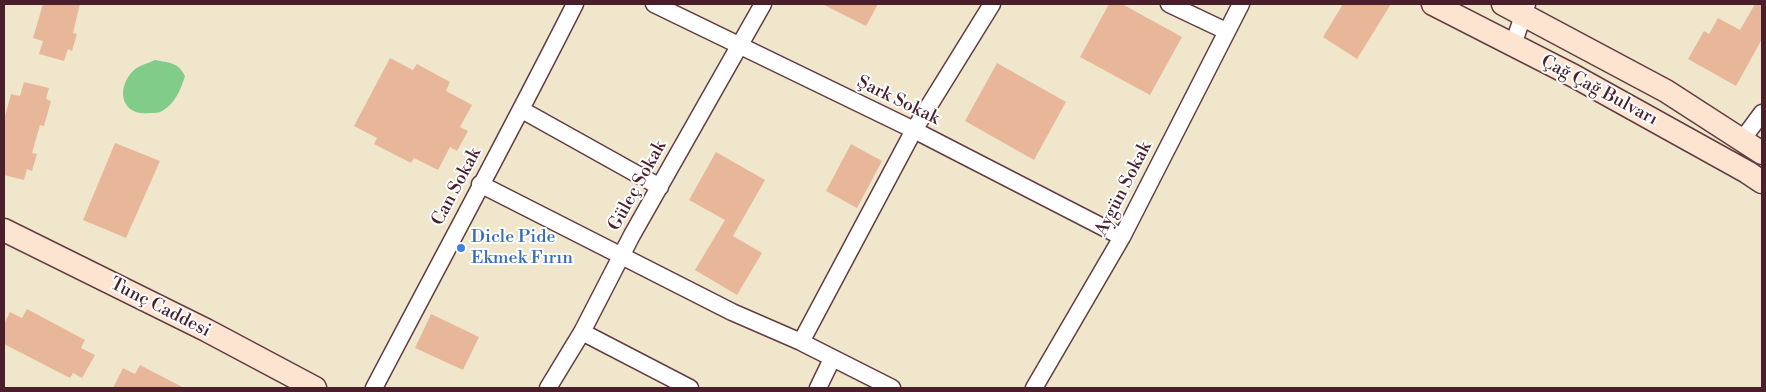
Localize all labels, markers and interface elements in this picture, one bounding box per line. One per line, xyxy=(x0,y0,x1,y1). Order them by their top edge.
street label: Çağ Çağ Bulvarı xyxy=(1537,51,1661,131)
street label: Şark Sokak xyxy=(853,72,943,130)
street label: Güleç Sokak xyxy=(604,137,672,235)
street label: Aygün Sokak xyxy=(1091,138,1157,240)
street label: Can Sokak xyxy=(428,144,486,230)
place label: Dicle Pide Ekmek Fırın xyxy=(471,227,573,270)
marker: Dicle Pide Ekmek Fırın xyxy=(455,242,467,254)
street label: Tunç Caddesi xyxy=(106,273,214,343)

